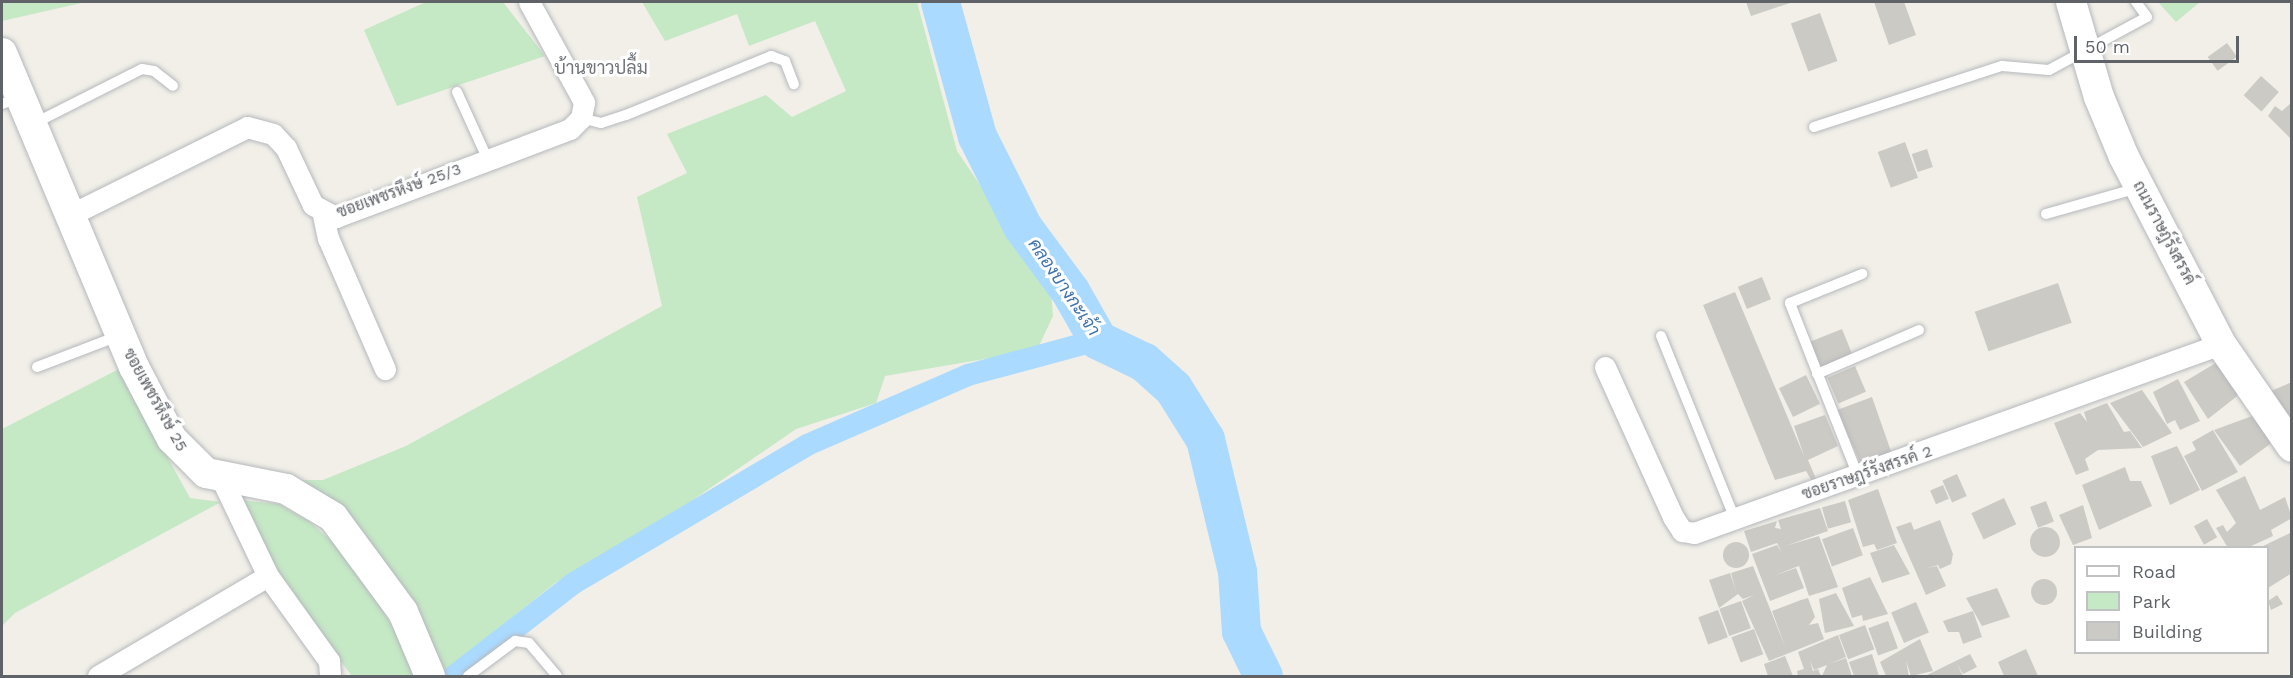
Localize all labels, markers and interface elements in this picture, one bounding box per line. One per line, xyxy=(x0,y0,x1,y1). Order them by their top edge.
scale bar xyxy=(2077,24,2242,62)
text: 50 m xyxy=(2085,36,2130,57)
district label: บ้านขาวปลื้ม xyxy=(554,57,648,79)
street label: ซอยเพชรหึงษ์ 25/3 xyxy=(334,160,464,222)
street label: ถนนราษฎ์รังสรรค์ xyxy=(2128,178,2200,288)
water label: คลองบางกะเจ้า xyxy=(1023,234,1105,340)
street label: ซอยเพชรหึงษ์ 25 xyxy=(119,345,191,455)
street label: ซอยราษฎร์รังสรรค์ 2 xyxy=(1799,442,1935,504)
legend xyxy=(2074,546,2269,654)
text: Road xyxy=(2132,561,2176,582)
text: Park xyxy=(2132,591,2171,612)
text: Building xyxy=(2132,621,2202,642)

